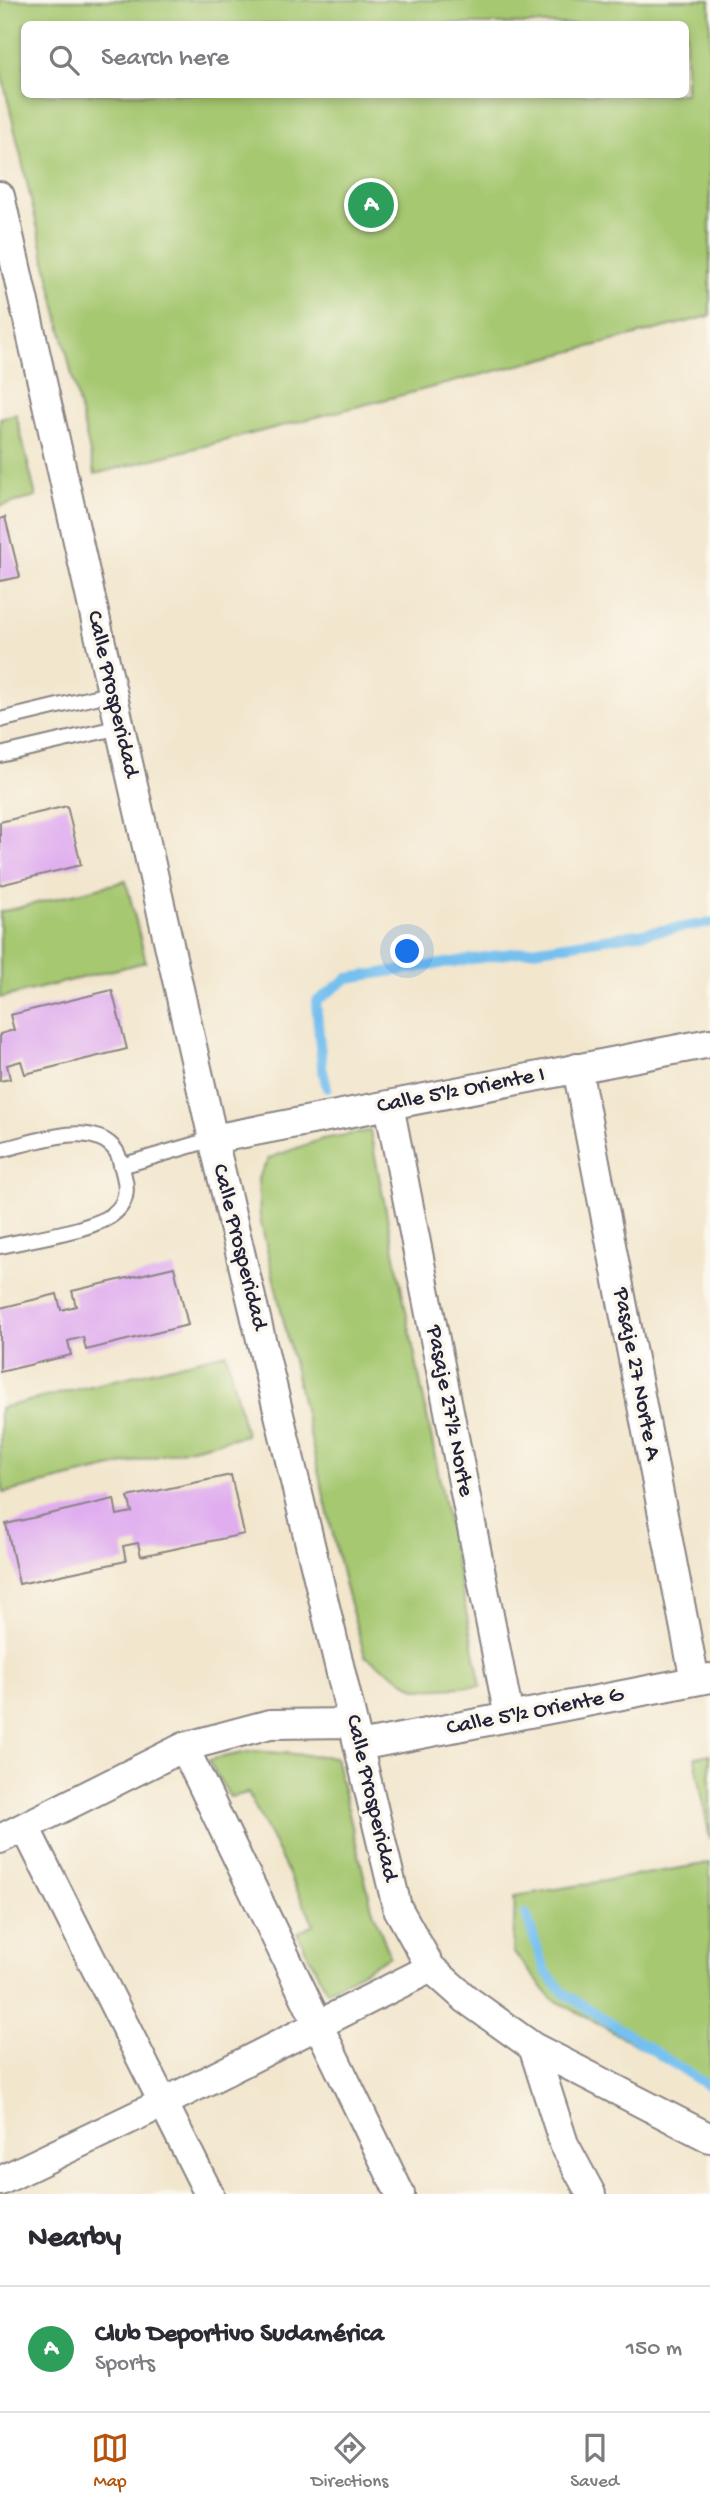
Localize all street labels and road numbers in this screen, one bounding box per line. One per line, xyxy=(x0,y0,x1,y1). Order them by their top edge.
street label: Calle Prosperidad xyxy=(80,608,145,781)
street label: Calle 5½ Oriente I xyxy=(375,1061,547,1121)
street label: Calle Prosperidad xyxy=(205,1161,273,1334)
street label: Pasaje 27 Norte A xyxy=(606,1285,666,1464)
street label: Pasaje 27½ Norte xyxy=(419,1322,479,1500)
street label: Calle 5½ Oriente G xyxy=(444,1681,627,1742)
street label: Calle Prosperidad xyxy=(339,1712,404,1885)

